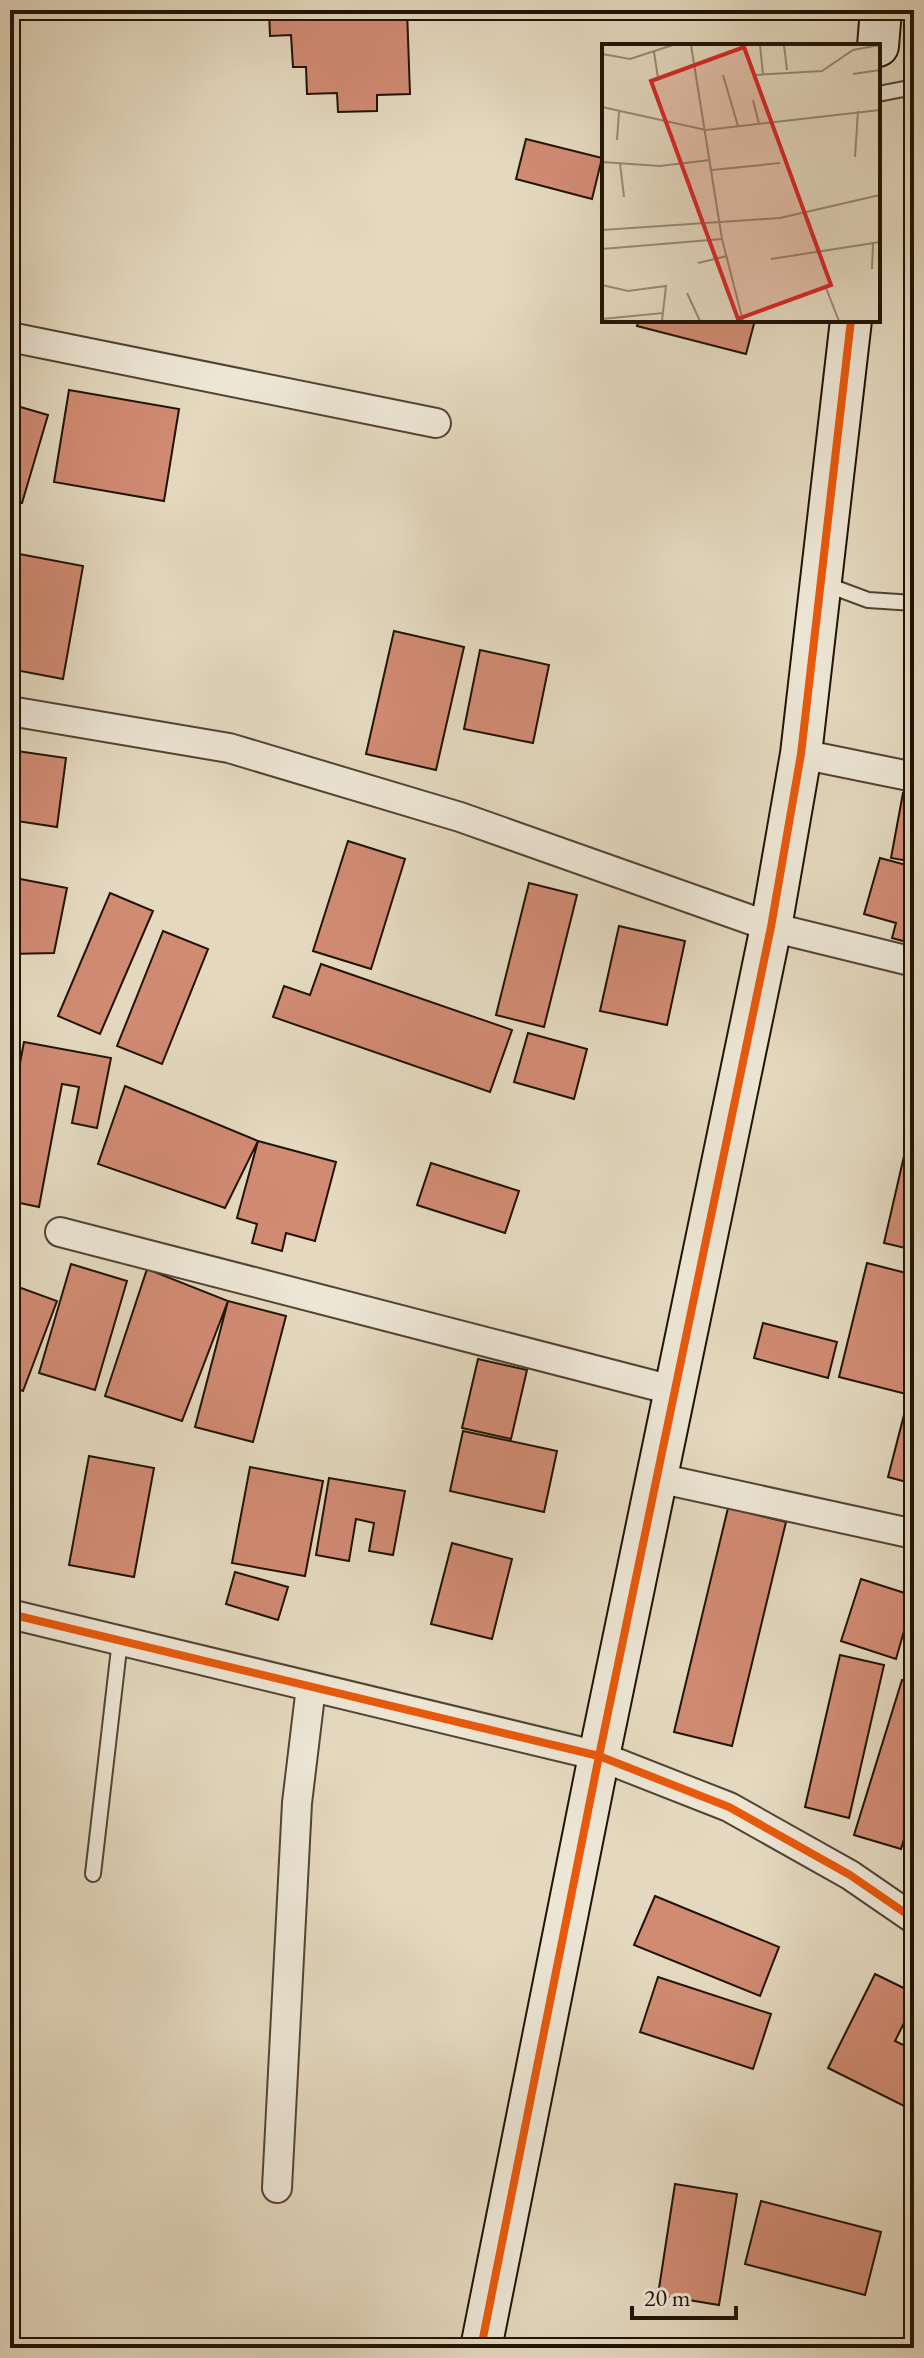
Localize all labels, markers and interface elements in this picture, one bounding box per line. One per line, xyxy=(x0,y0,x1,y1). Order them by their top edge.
inset map xyxy=(602,44,880,322)
scale bar xyxy=(632,2270,736,2320)
text: 20 m xyxy=(644,2282,691,2313)

